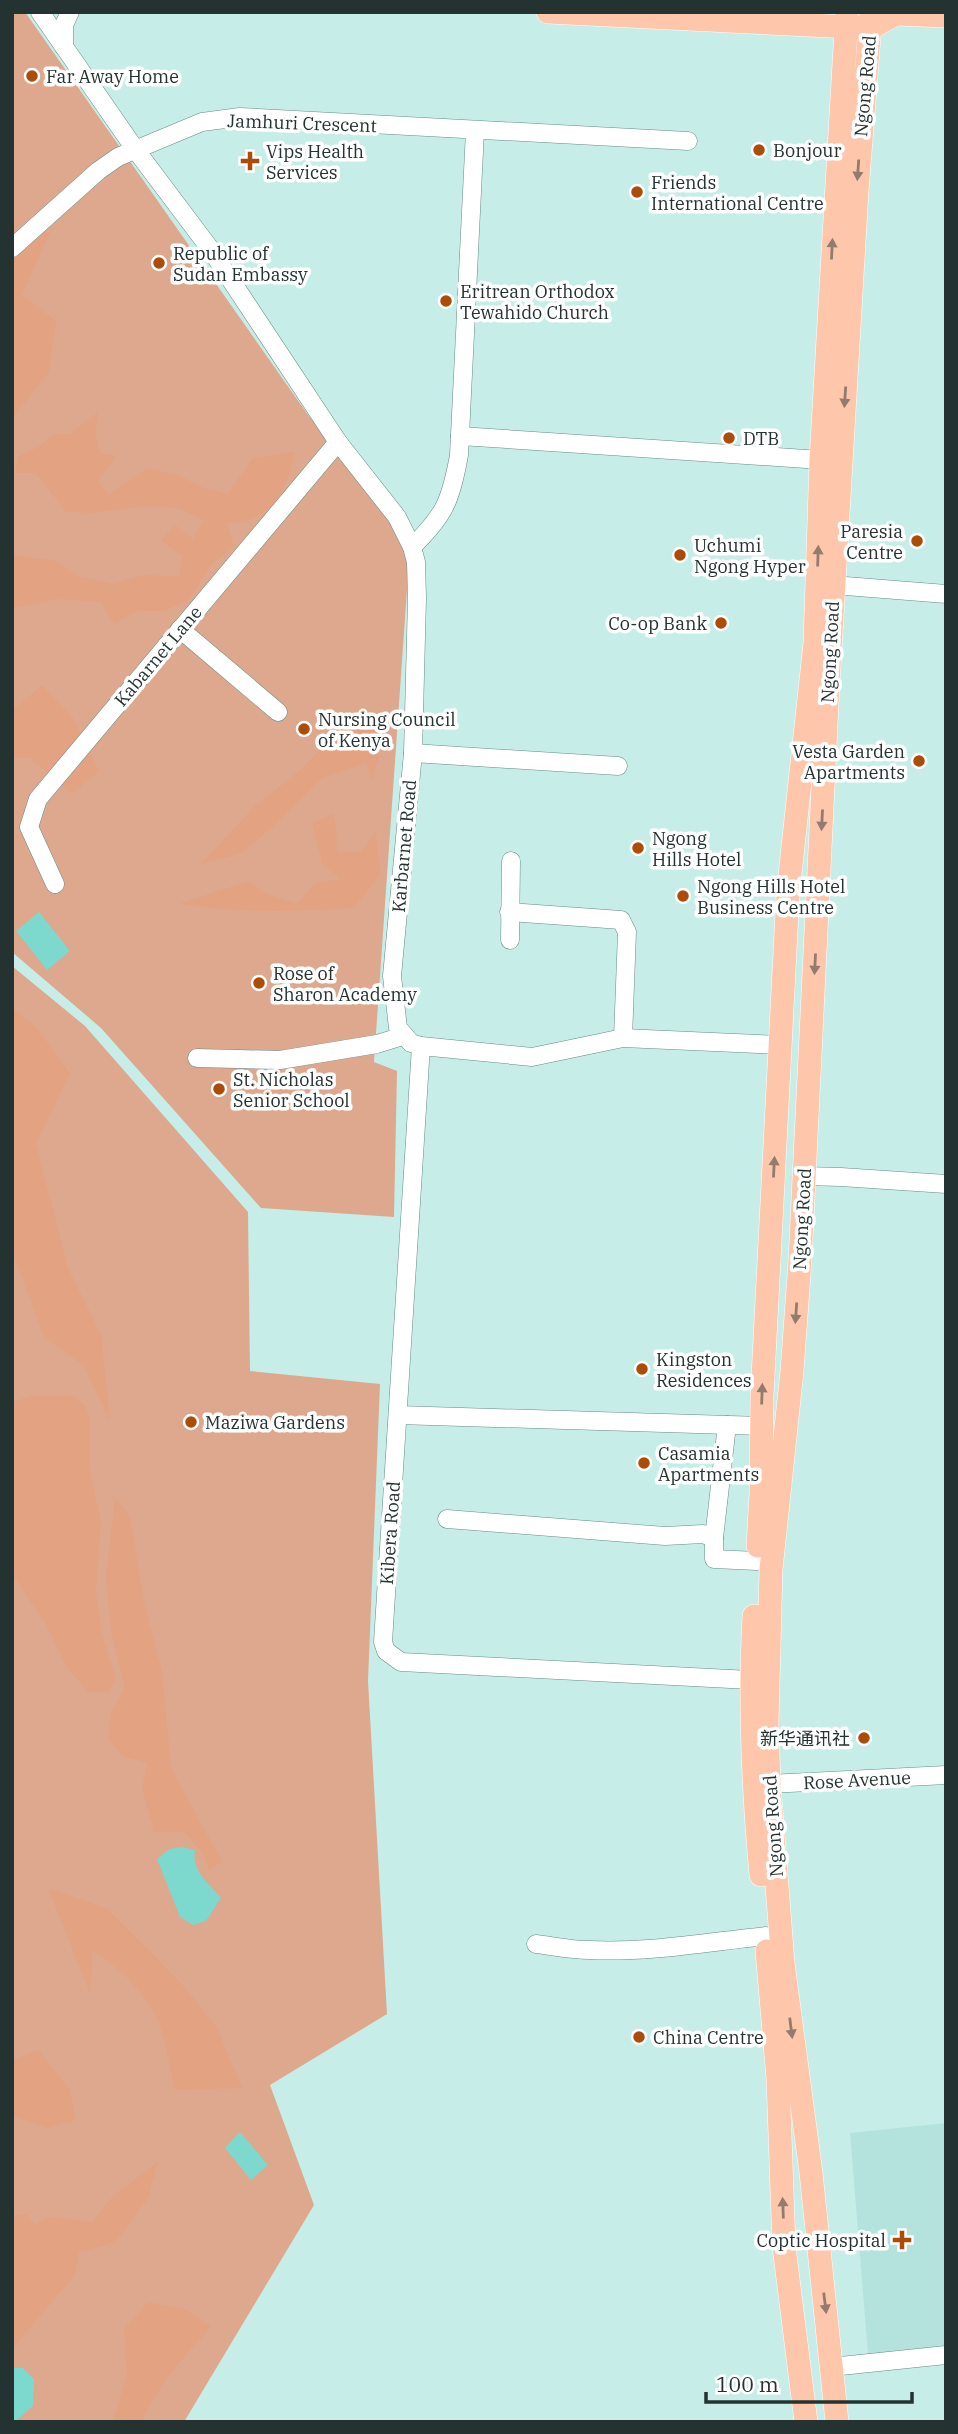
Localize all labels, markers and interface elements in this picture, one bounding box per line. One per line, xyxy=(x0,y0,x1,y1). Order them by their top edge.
street label: Ngong Road xyxy=(849,34,881,138)
place label: Far Away Home xyxy=(46,65,179,88)
marker: Far Away Home xyxy=(24,68,40,84)
street label: Jamhuri Crescent xyxy=(227,109,377,137)
place label: Bonjour xyxy=(773,139,841,162)
place label: Vips Health Services xyxy=(266,140,364,184)
marker: Bonjour xyxy=(751,142,767,158)
marker: Vips Health Services xyxy=(240,151,260,171)
one-way arrow xyxy=(852,159,863,181)
place label: Friends International Centre xyxy=(651,171,824,215)
marker: Friends International Centre xyxy=(629,184,645,200)
one-way arrow xyxy=(827,238,838,260)
place label: Republic of Sudan Embassy xyxy=(173,242,308,286)
marker: Republic of Sudan Embassy xyxy=(151,255,167,271)
place label: Eritrean Orthodox Tewahido Church xyxy=(460,280,615,324)
marker: Eritrean Orthodox Tewahido Church xyxy=(438,293,454,309)
one-way arrow xyxy=(839,386,850,408)
place label: DTB xyxy=(743,427,779,450)
marker: DTB xyxy=(721,430,737,446)
place label: Paresia Centre xyxy=(840,520,903,564)
marker: Paresia Centre xyxy=(909,533,925,549)
place label: Uchumi Ngong Hyper xyxy=(694,534,806,578)
one-way arrow xyxy=(812,545,823,567)
marker: Uchumi Ngong Hyper xyxy=(672,547,688,563)
street label: Ngong Road xyxy=(816,600,844,704)
street label: Kabarnet Lane xyxy=(109,601,207,711)
place label: Co-op Bank xyxy=(608,612,707,635)
marker: Co-op Bank xyxy=(713,615,729,631)
place label: Nursing Council of Kenya xyxy=(318,708,456,752)
marker: Nursing Council of Kenya xyxy=(296,721,312,737)
place label: Vesta Garden Apartments xyxy=(792,740,905,784)
marker: Vesta Garden Apartments xyxy=(911,753,927,769)
street label: Karbarnet Road xyxy=(387,778,421,914)
one-way arrow xyxy=(817,809,828,831)
place label: Ngong Hills Hotel xyxy=(652,827,741,871)
marker: Ngong Hills Hotel xyxy=(630,840,646,856)
place label: Ngong Hills Hotel Business Centre xyxy=(697,875,845,919)
marker: Ngong Hills Hotel Business Centre xyxy=(675,888,691,904)
one-way arrow xyxy=(809,953,820,975)
place label: Rose of Sharon Academy xyxy=(273,962,417,1006)
marker: Rose of Sharon Academy xyxy=(251,975,267,991)
place label: St. Nicholas Senior School xyxy=(233,1068,350,1112)
marker: St. Nicholas Senior School xyxy=(211,1081,227,1097)
one-way arrow xyxy=(769,1156,780,1178)
street label: Ngong Road xyxy=(788,1167,816,1271)
one-way arrow xyxy=(790,1302,801,1324)
place label: Kingston Residences xyxy=(656,1348,752,1392)
marker: Kingston Residences xyxy=(634,1361,650,1377)
one-way arrow xyxy=(757,1383,768,1405)
place label: Maziwa Gardens xyxy=(205,1411,345,1434)
marker: Maziwa Gardens xyxy=(183,1414,199,1430)
place label: Casamia Apartments xyxy=(658,1442,759,1486)
marker: Casamia Apartments xyxy=(636,1455,652,1471)
street label: Kibera Road xyxy=(375,1480,405,1586)
place label: 新华通讯社 xyxy=(760,1727,850,1750)
marker: 新华通讯社 xyxy=(856,1730,872,1746)
street label: Rose Avenue xyxy=(803,1766,911,1794)
street label: Ngong Road xyxy=(758,1774,788,1878)
one-way arrow xyxy=(786,2017,797,2039)
place label: China Centre xyxy=(653,2026,764,2049)
marker: China Centre xyxy=(631,2029,647,2045)
one-way arrow xyxy=(777,2197,788,2219)
place label: Coptic Hospital xyxy=(756,2229,886,2252)
marker: Coptic Hospital xyxy=(892,2230,912,2250)
one-way arrow xyxy=(819,2292,830,2314)
scale bar xyxy=(706,2360,912,2404)
text: 100 m xyxy=(716,2370,779,2398)

